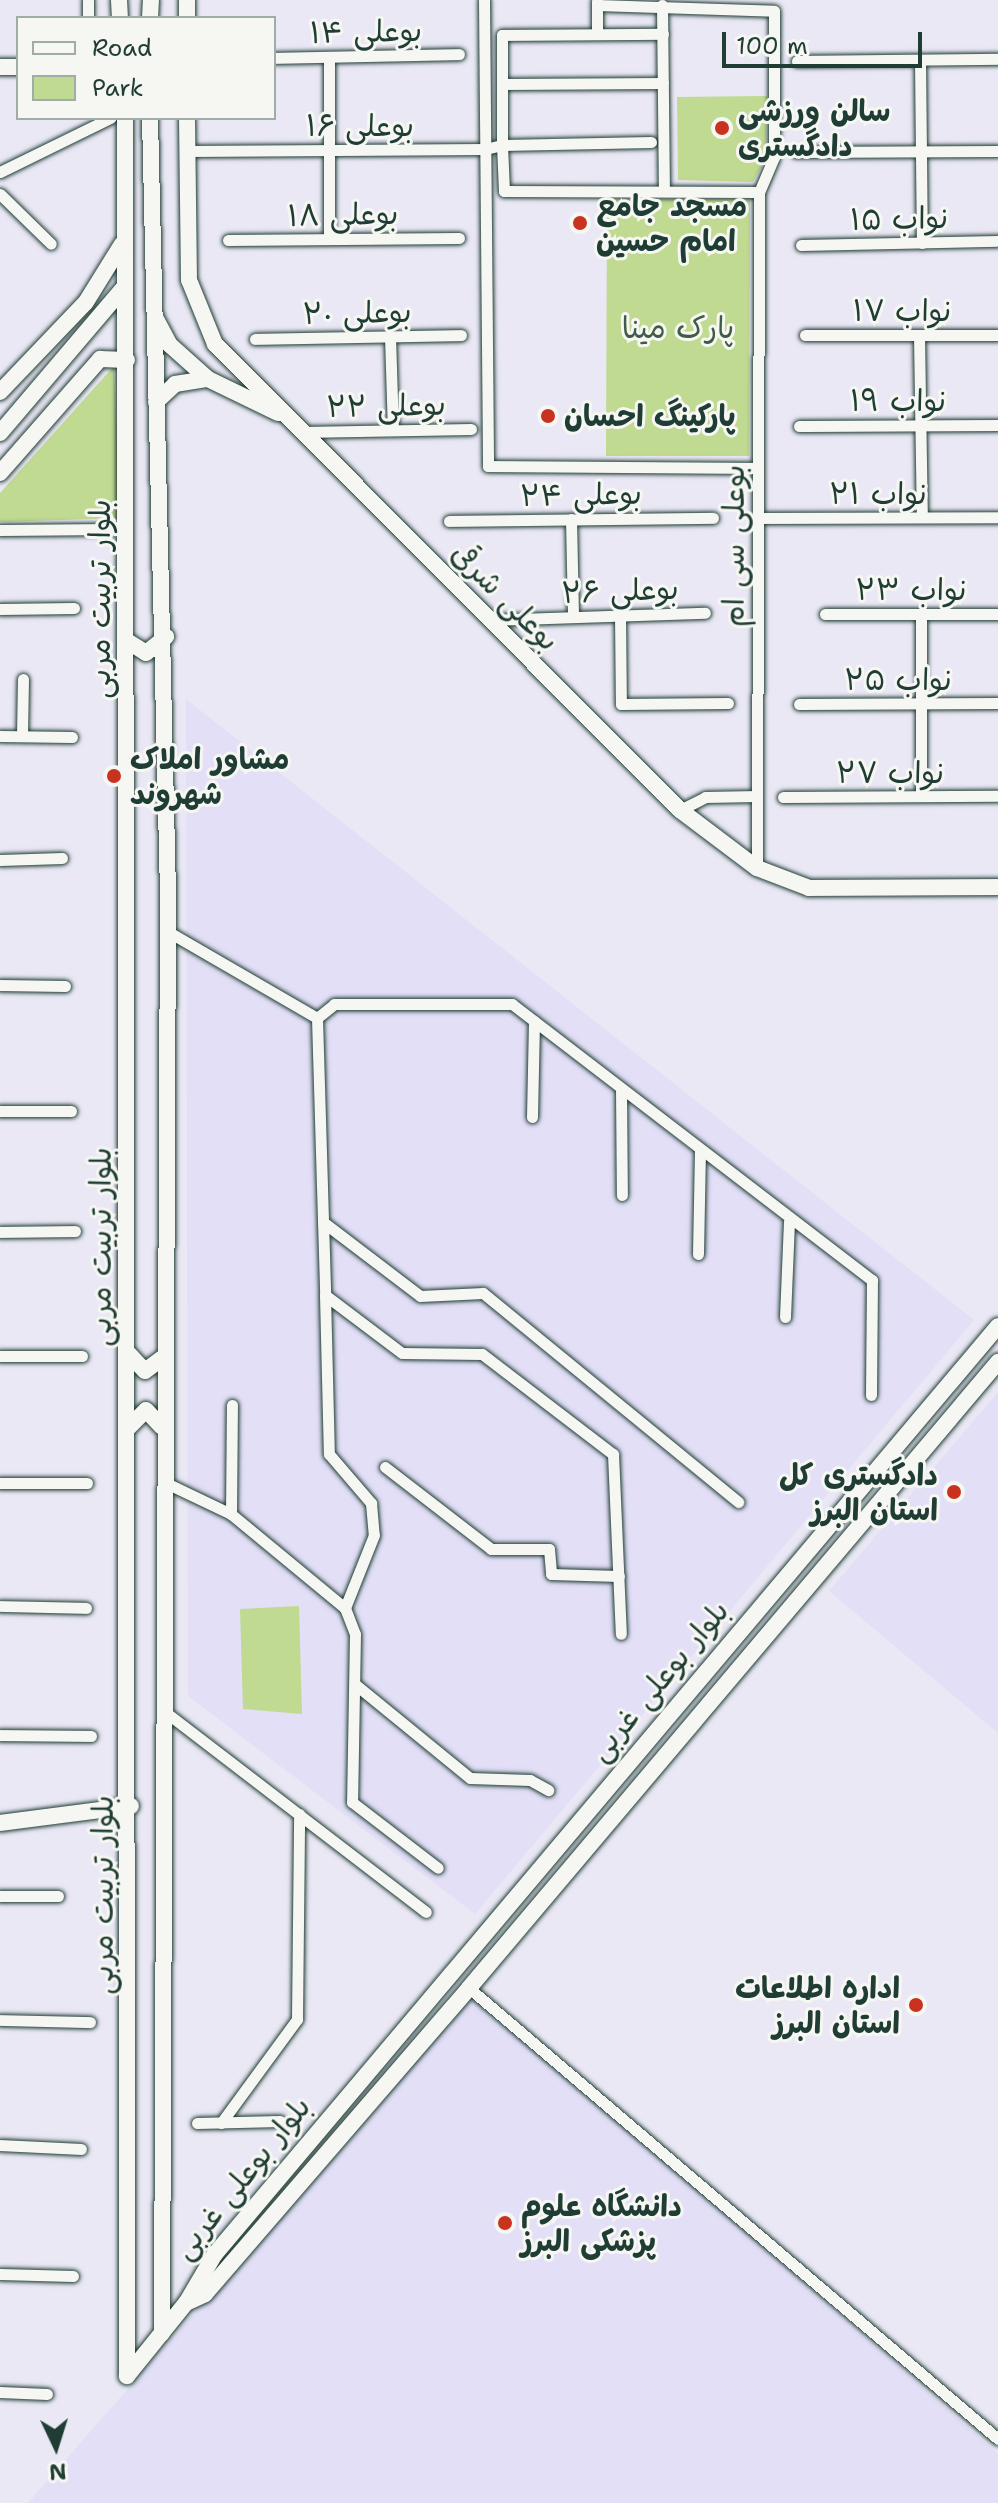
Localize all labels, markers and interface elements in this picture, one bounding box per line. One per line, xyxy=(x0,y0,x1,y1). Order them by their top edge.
street label: بوعلی ۱۴ xyxy=(310,13,422,51)
legend xyxy=(16,16,276,120)
scale bar xyxy=(726,16,926,66)
text: 100 m xyxy=(736,30,808,62)
text: Road xyxy=(92,32,152,64)
text: Park xyxy=(92,72,144,104)
place label: سالن ورزشی دادگستری xyxy=(738,93,890,164)
street label: بوعلی ۱۶ xyxy=(306,108,414,144)
marker: سالن ورزشی دادگستری xyxy=(713,119,731,137)
place label: مسجد جامع امام حسین xyxy=(596,188,747,258)
street label: بوعلی ۱۸ xyxy=(287,196,399,234)
street label: نواب ۱۵ xyxy=(850,200,948,238)
marker: مسجد جامع امام حسین xyxy=(571,214,589,232)
street label: نواب ۱۷ xyxy=(853,293,951,329)
street label: بوعلی ۲۰ xyxy=(302,294,412,332)
park label: پارک مینا xyxy=(622,310,734,346)
street label: نواب ۱۹ xyxy=(850,383,946,419)
street label: بوعلی ۲۲ xyxy=(326,387,446,425)
place label: پارکینگ احسان xyxy=(564,398,736,434)
marker: پارکینگ احسان xyxy=(539,407,557,425)
street label: بوعلی سی ام xyxy=(716,465,752,627)
street label: بوعلی ۲۴ xyxy=(520,476,642,514)
street label: نواب ۲۱ xyxy=(829,476,927,512)
street label: بلوار تربیت مربی xyxy=(82,499,118,699)
street label: بوعلی شرقی xyxy=(444,536,566,658)
street label: بوعلی ۲۶ xyxy=(561,571,679,611)
street label: نواب ۲۳ xyxy=(855,572,967,608)
street label: نواب ۲۵ xyxy=(844,662,952,698)
place label: مشاور املاک شهروند xyxy=(130,741,290,812)
street label: نواب ۲۷ xyxy=(836,755,944,791)
marker: مشاور املاک شهروند xyxy=(105,767,123,785)
street label: بلوار تربیت مربی xyxy=(83,1147,119,1347)
place label: دادگستری کل استان البرز xyxy=(779,1457,938,1528)
marker: دادگستری کل استان البرز xyxy=(945,1483,963,1501)
street label: بلوار بوعلی غربی xyxy=(581,1593,737,1769)
street label: بلوار تربیت مربی xyxy=(85,1795,121,1995)
place label: اداره اطلاعات استان البرز xyxy=(735,1970,900,2040)
marker: اداره اطلاعات استان البرز xyxy=(907,1996,925,2014)
street label: بلوار بوعلی غربی xyxy=(165,2089,319,2267)
place label: دانشگاه علوم پزشکی البرز xyxy=(521,2188,682,2258)
marker: دانشگاه علوم پزشکی البرز xyxy=(496,2214,514,2232)
north arrow xyxy=(16,2407,96,2487)
text: N xyxy=(48,2456,67,2487)

